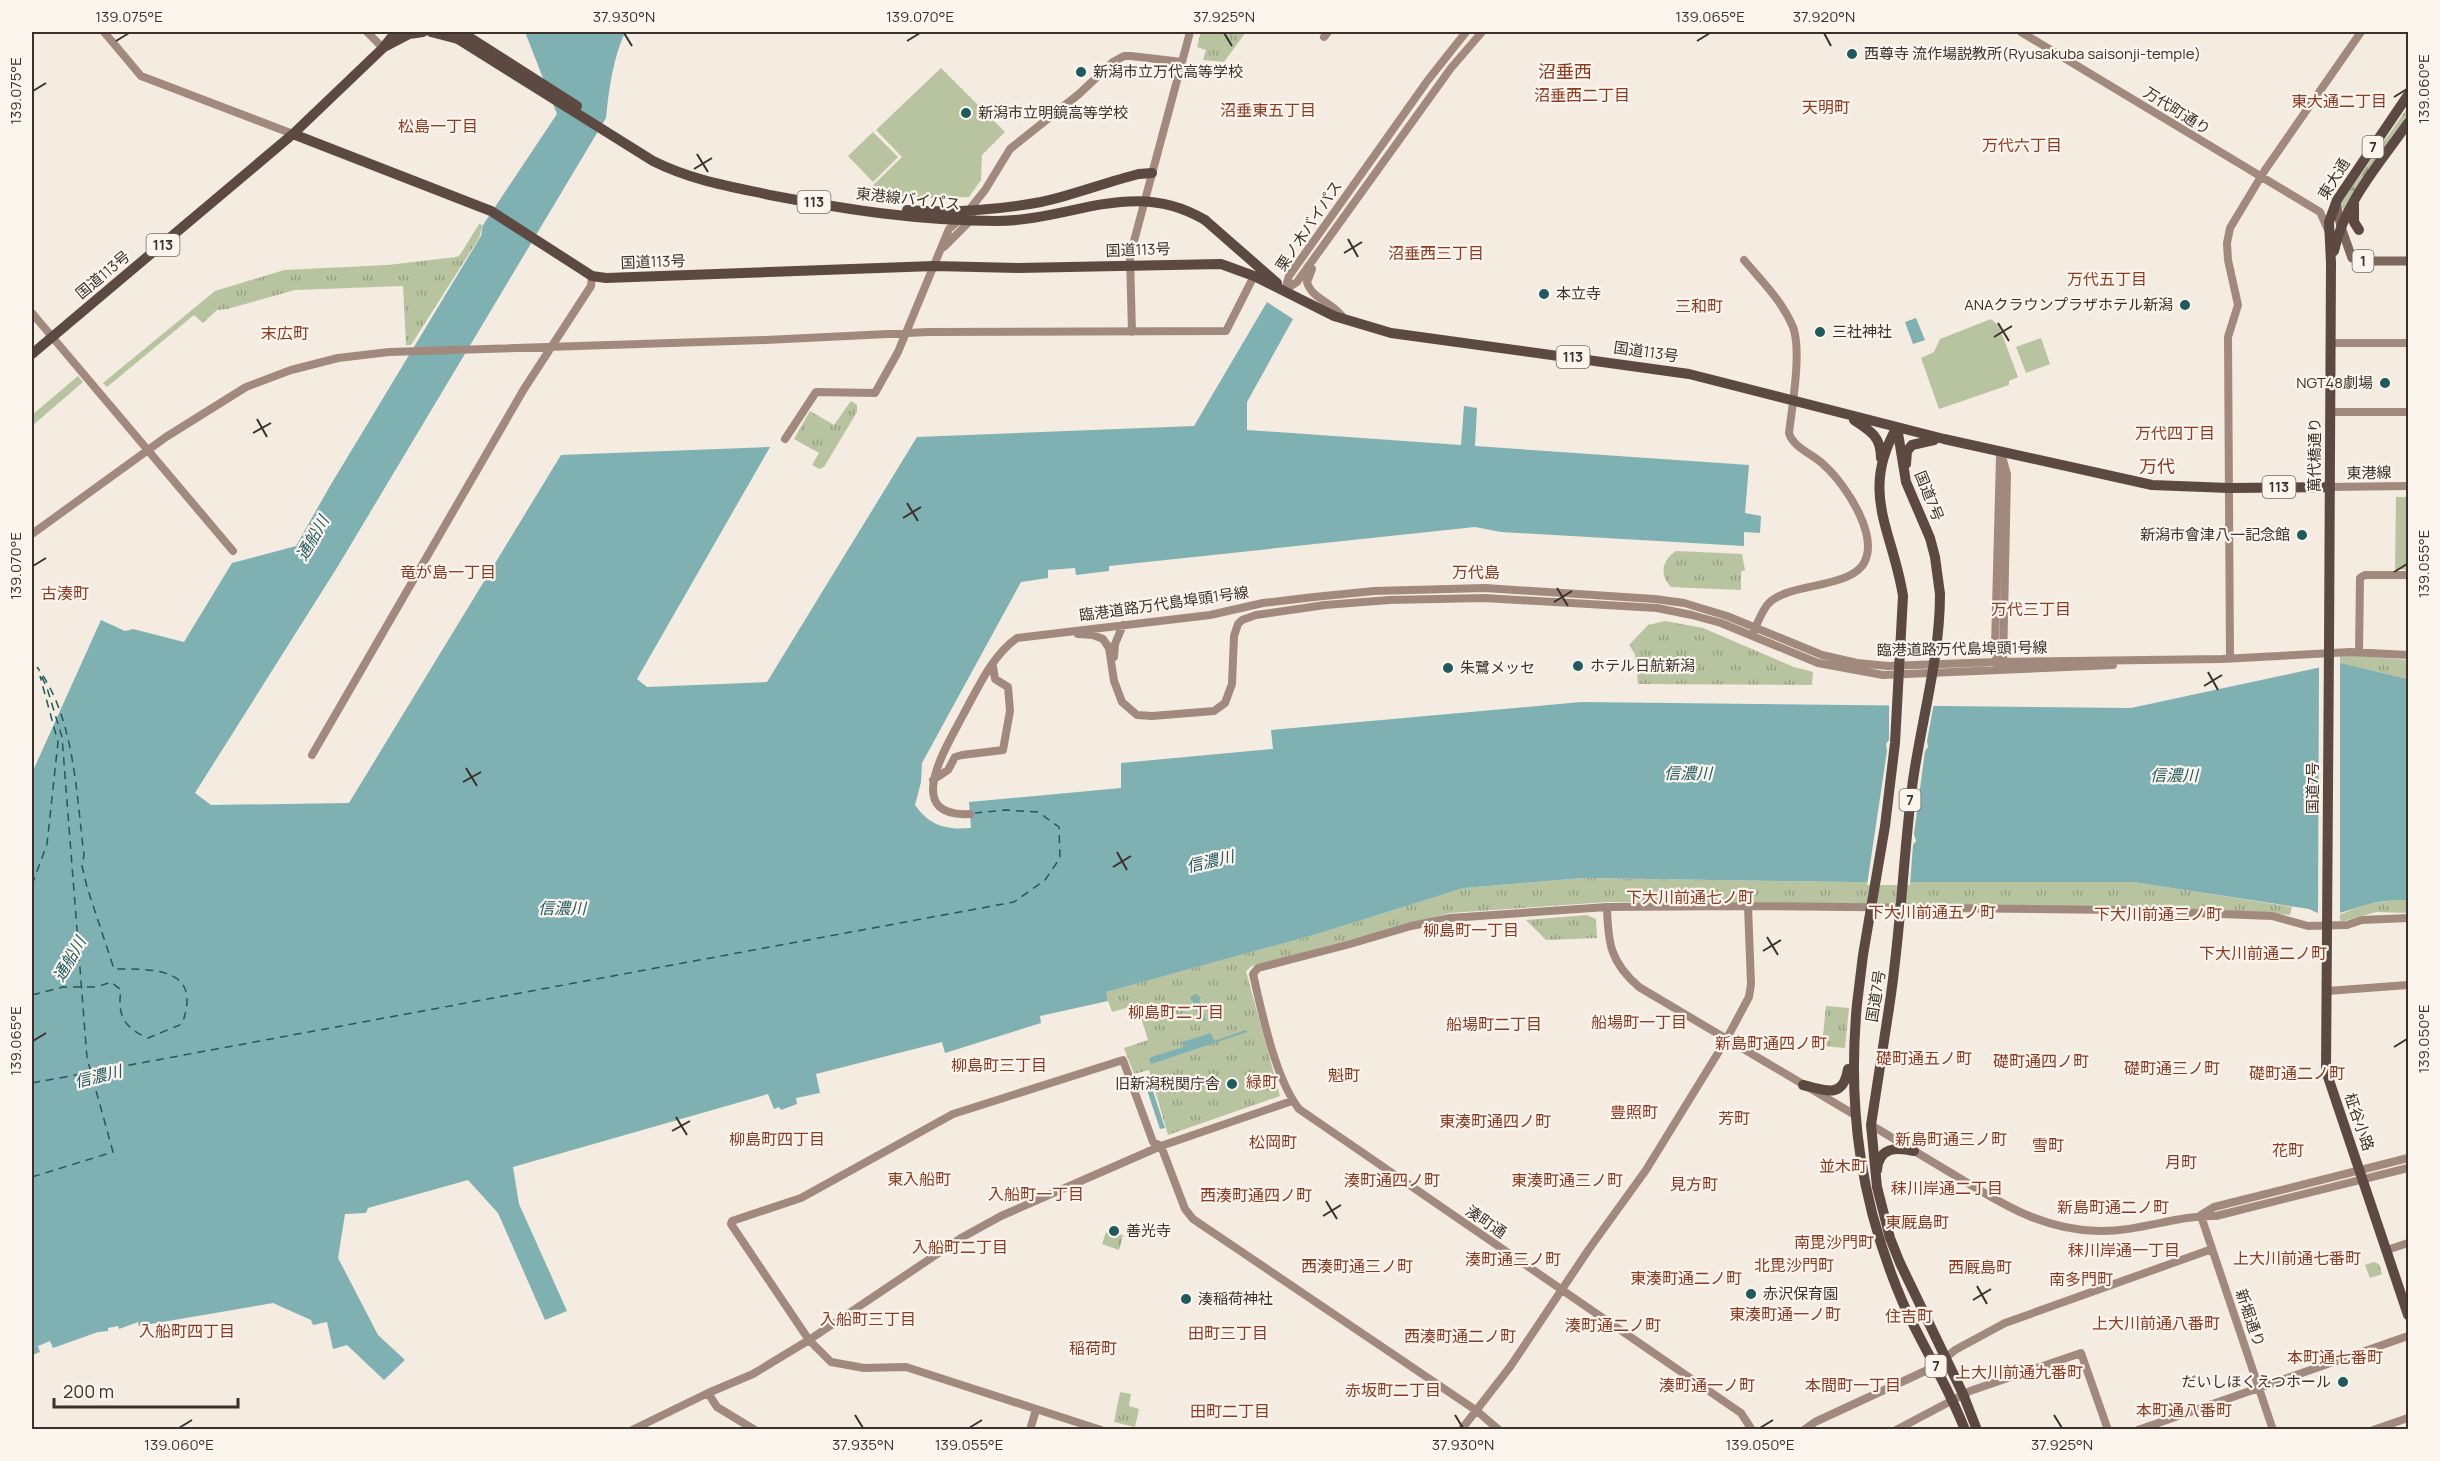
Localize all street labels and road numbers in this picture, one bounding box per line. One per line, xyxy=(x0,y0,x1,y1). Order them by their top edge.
street label: 万代町通り xyxy=(2140,82,2215,139)
road number: 7 xyxy=(2362,136,2384,158)
street label: 東大通 xyxy=(2313,154,2354,203)
street label: 栗ノ木バイパス xyxy=(1271,176,1347,275)
street label: 東港線バイパス xyxy=(855,183,961,214)
road number: 113 xyxy=(798,191,830,213)
road number: 113 xyxy=(146,234,180,256)
street label: 国道113号 xyxy=(1105,238,1171,261)
street label: 国道113号 xyxy=(71,246,134,304)
street label: 国道113号 xyxy=(620,250,686,273)
road number: 1 xyxy=(2352,250,2374,272)
street label: 国道113号 xyxy=(1612,337,1680,366)
road number: 113 xyxy=(1556,346,1590,368)
street label: 萬代橋通り xyxy=(2304,417,2325,493)
street label: 東港線 xyxy=(2346,462,2392,483)
street label: 国道7号 xyxy=(1910,468,1949,524)
road number: 113 xyxy=(2262,476,2296,498)
street label: 臨港道路万代島埠頭1号線 xyxy=(1078,581,1250,626)
street label: 臨港道路万代島埠頭1号線 xyxy=(1876,637,2048,660)
street label: 国道7号 xyxy=(2302,762,2323,814)
road number: 7 xyxy=(1900,789,1920,811)
street label: 国道7号 xyxy=(1861,968,1890,1024)
street label: 柾谷小路 xyxy=(2340,1090,2379,1154)
street label: 湊町通 xyxy=(1462,1200,1511,1243)
street label: 新堀通り xyxy=(2231,1286,2270,1350)
road number: 7 xyxy=(1926,1355,1946,1377)

